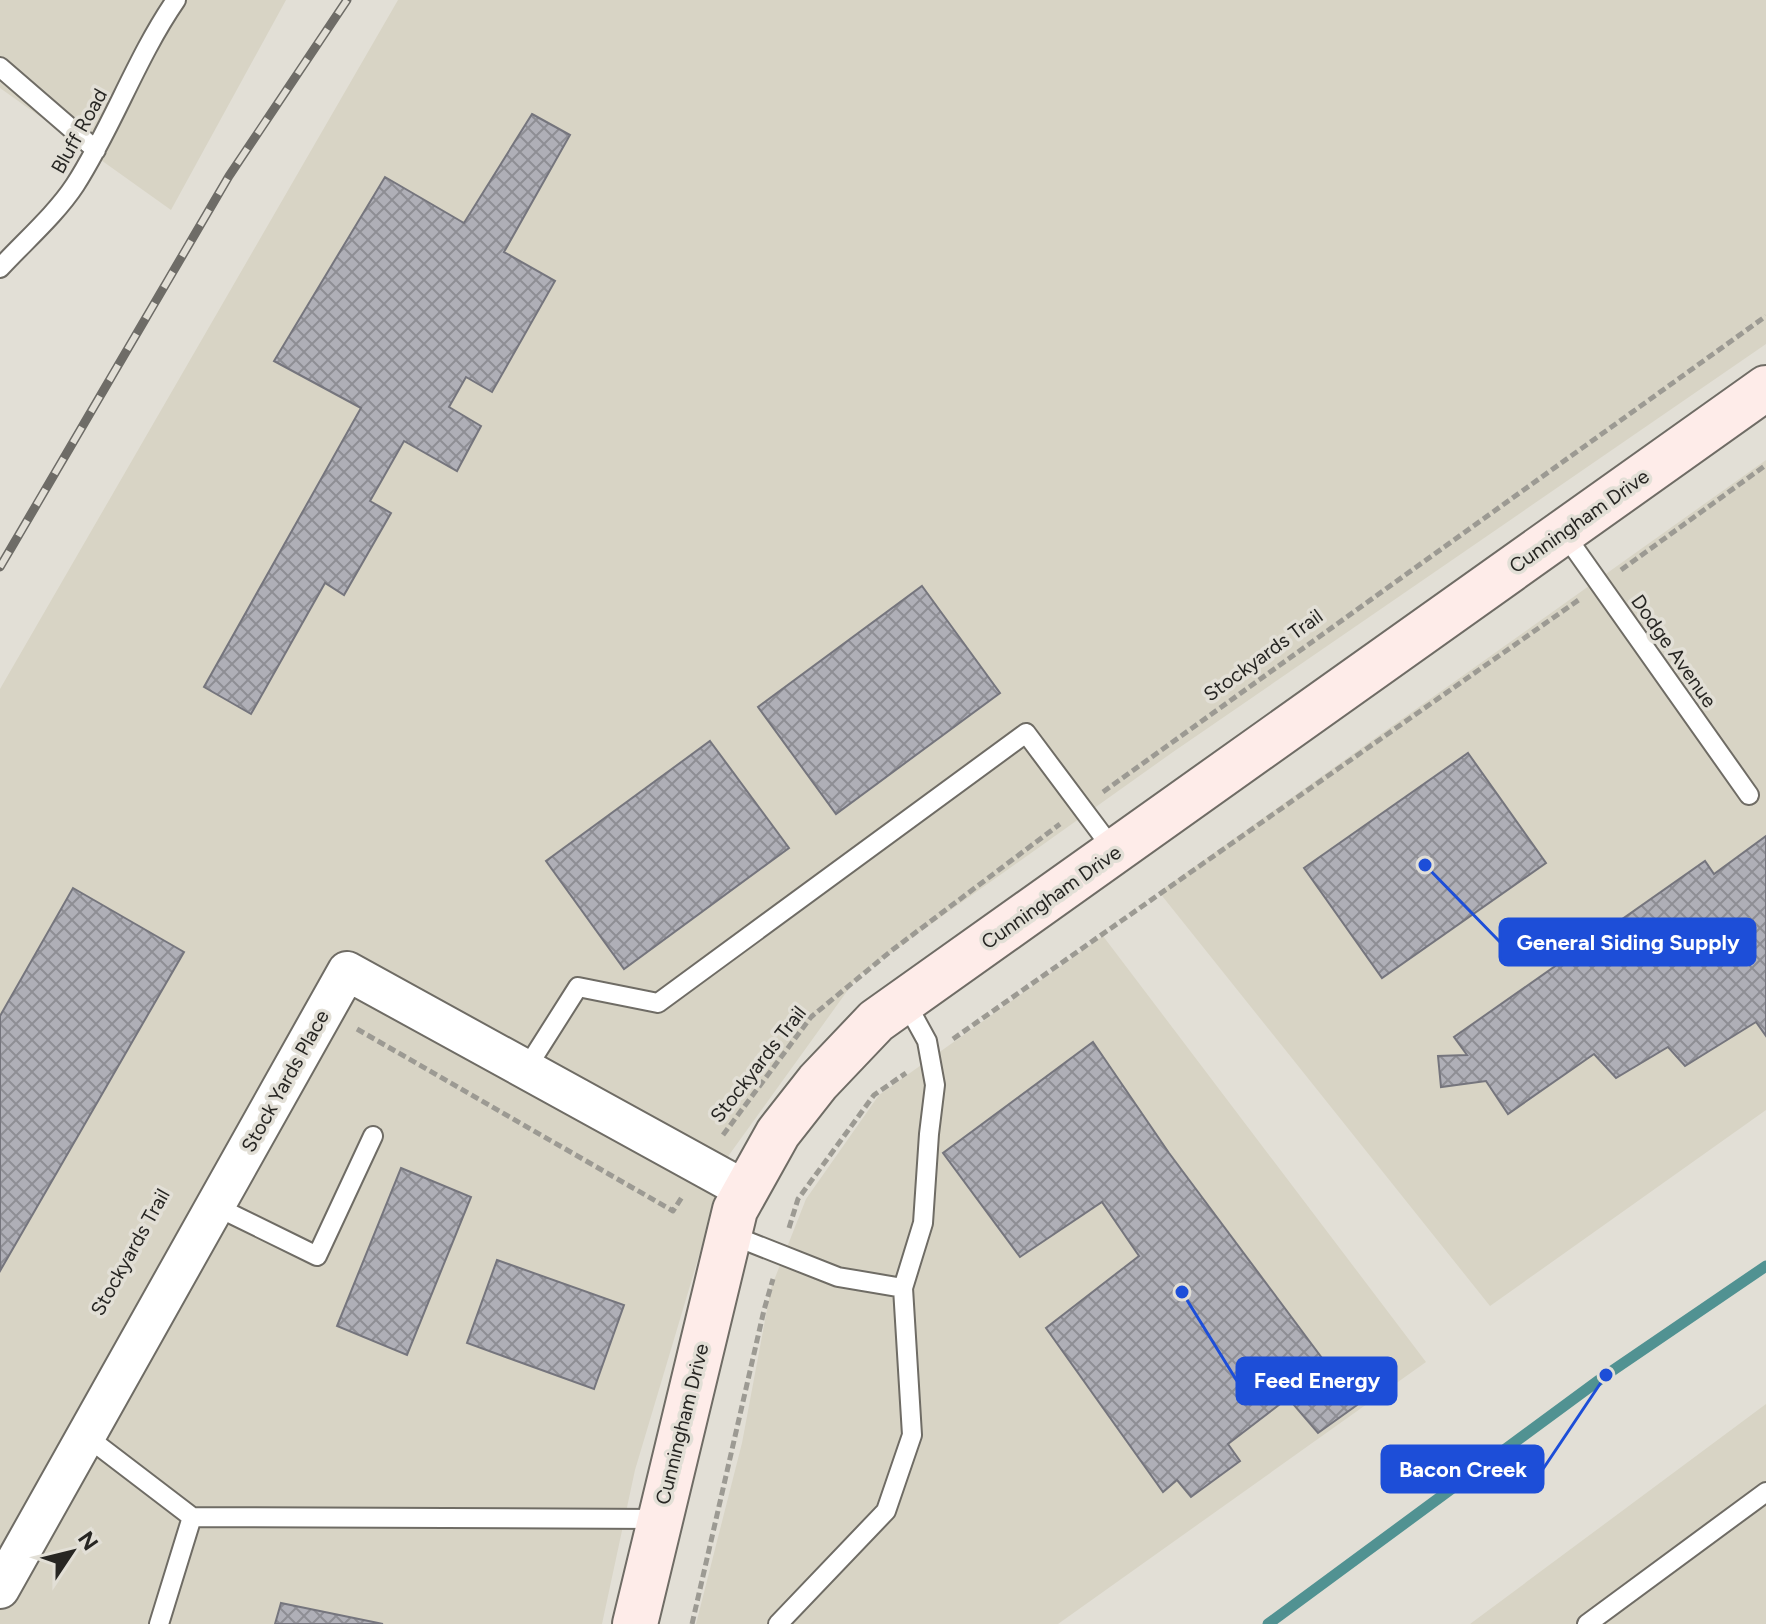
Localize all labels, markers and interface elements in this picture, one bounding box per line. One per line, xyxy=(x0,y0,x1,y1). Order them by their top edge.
street label: Bluff Road xyxy=(46,84,112,178)
street label: Cunningham Drive xyxy=(1505,464,1654,578)
street label: Dodge Avenue xyxy=(1626,590,1722,712)
street label: Stockyards Trail xyxy=(1199,604,1327,706)
street label: Cunningham Drive xyxy=(977,840,1126,954)
callout: General Siding Supply xyxy=(1500,919,1755,965)
text: General Siding Supply xyxy=(1516,929,1740,956)
street label: Stockyards Trail xyxy=(705,1001,811,1127)
street label: Stock Yards Place xyxy=(236,1006,334,1156)
street label: Stockyards Trail xyxy=(85,1184,175,1320)
street label: Cunningham Drive xyxy=(650,1341,714,1507)
callout: Feed Energy xyxy=(1237,1358,1396,1404)
text: Feed Energy xyxy=(1254,1367,1381,1394)
callout: Bacon Creek xyxy=(1382,1446,1543,1492)
text: Bacon Creek xyxy=(1399,1456,1527,1483)
north arrow xyxy=(32,1512,112,1592)
text: N xyxy=(72,1526,104,1556)

